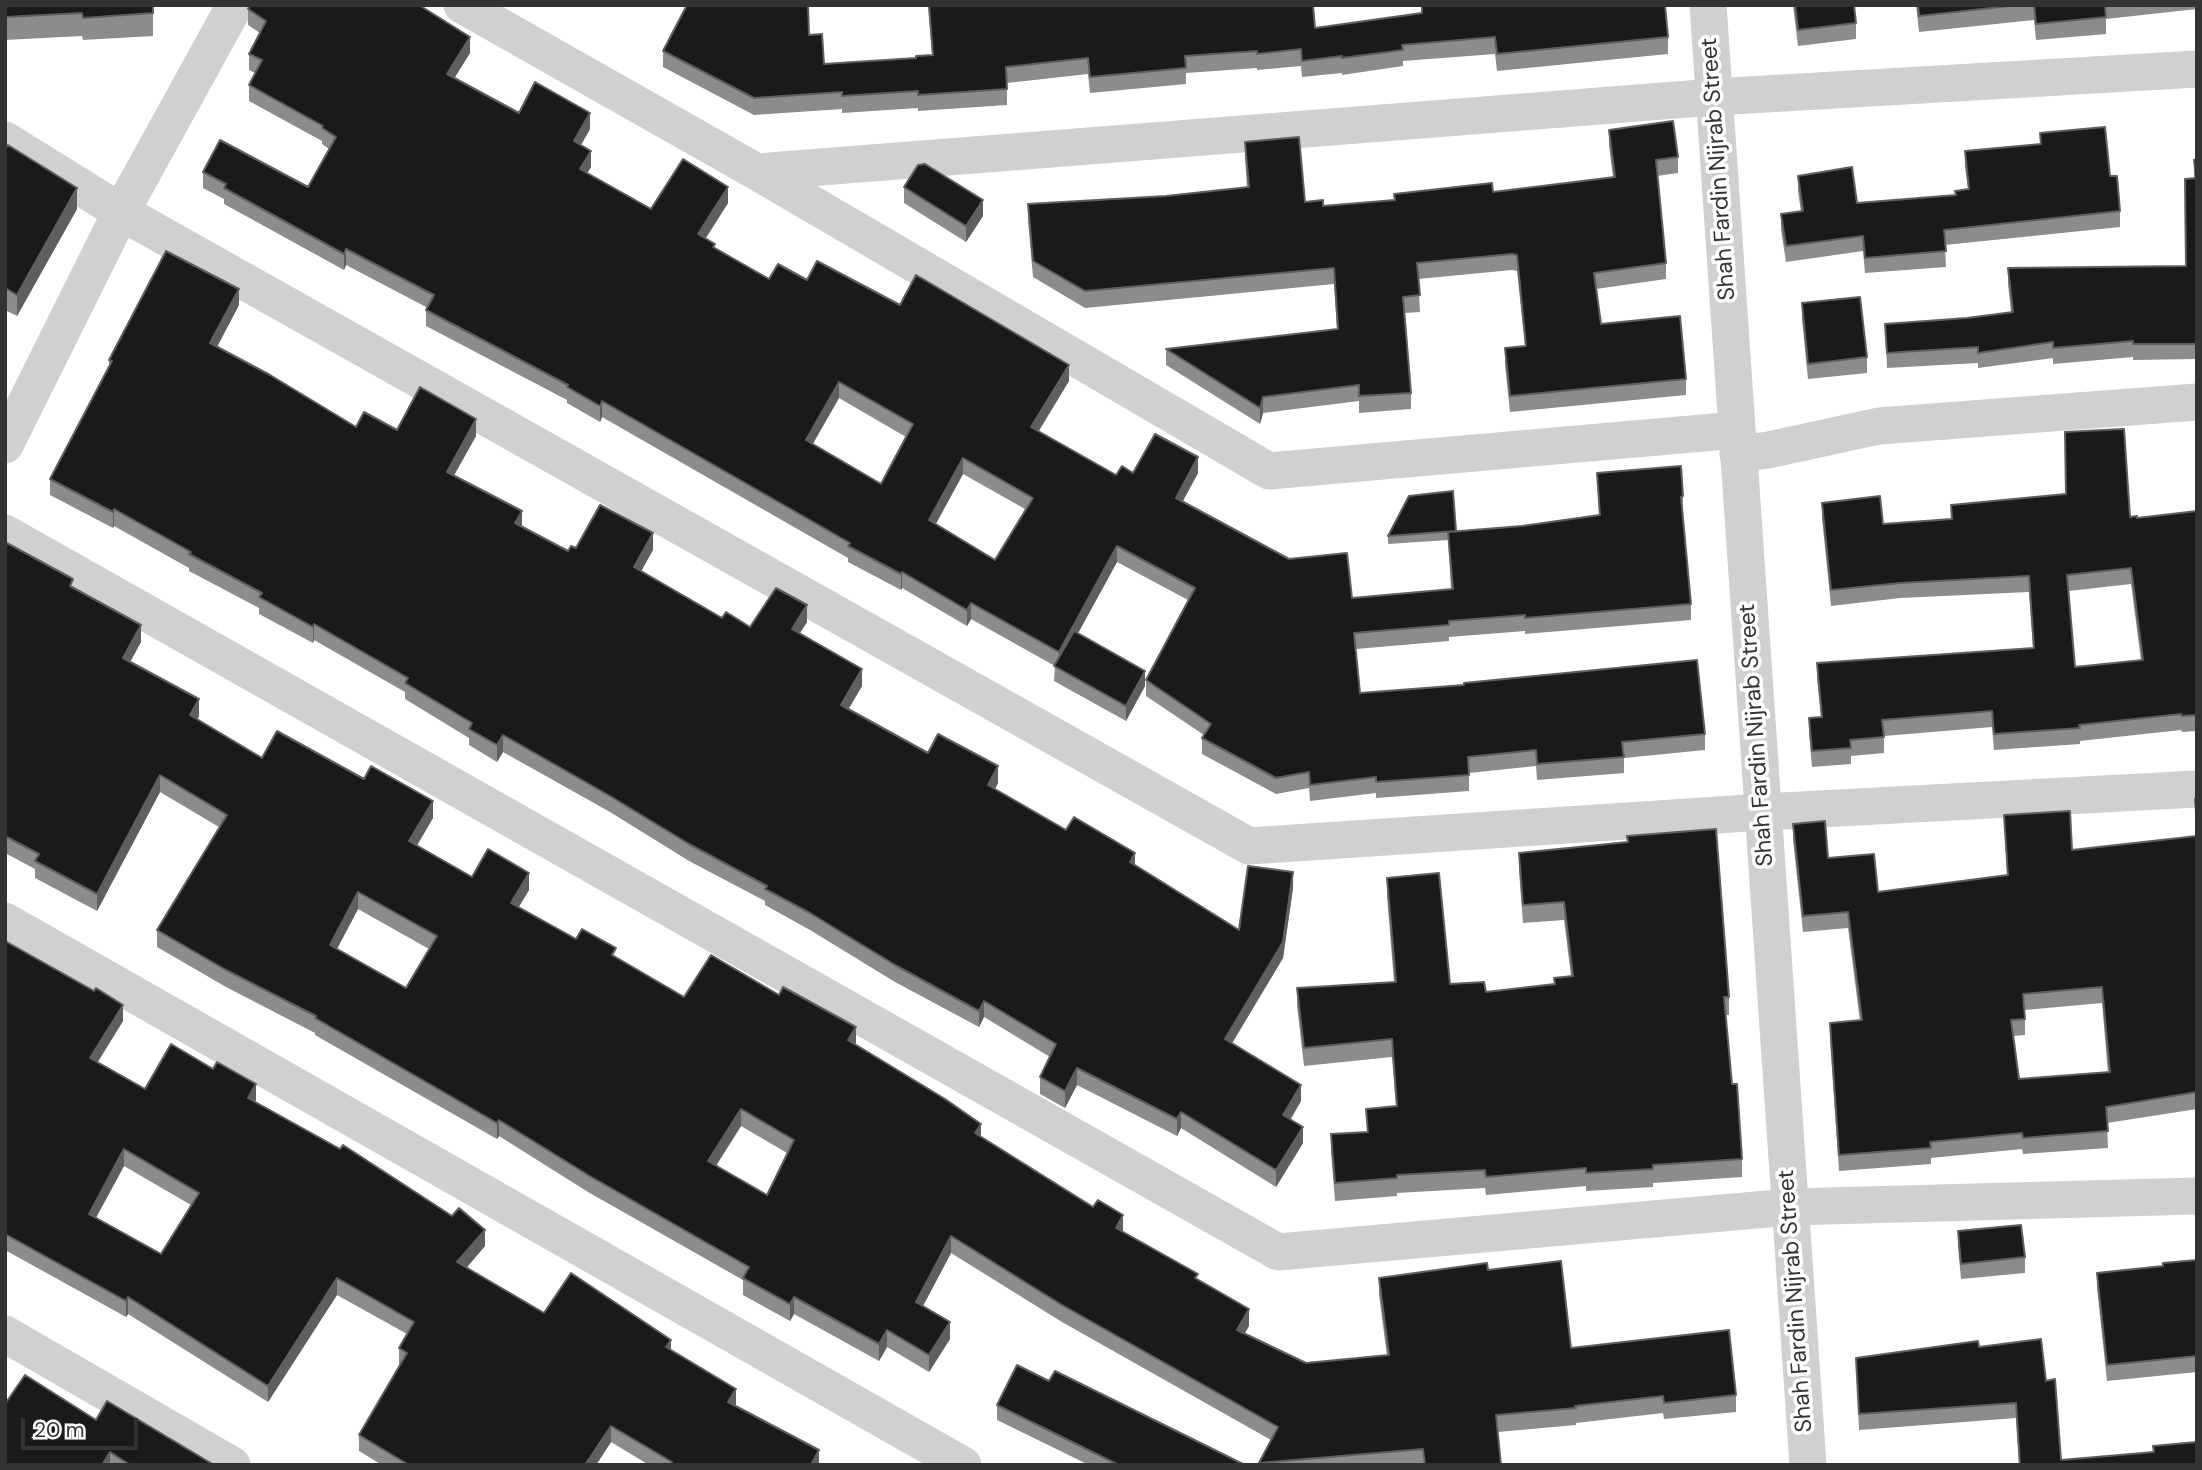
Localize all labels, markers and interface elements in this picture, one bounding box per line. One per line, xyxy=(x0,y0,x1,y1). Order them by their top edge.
street label: Shah Fardin Nijrab Street xyxy=(1696,37,1742,301)
street label: Shah Fardin Nijrab Street xyxy=(1734,603,1780,867)
street label: Shah Fardin Nijrab Street xyxy=(1773,1169,1819,1433)
scale bar xyxy=(24,1404,142,1448)
text: 20 m xyxy=(34,1416,85,1444)

